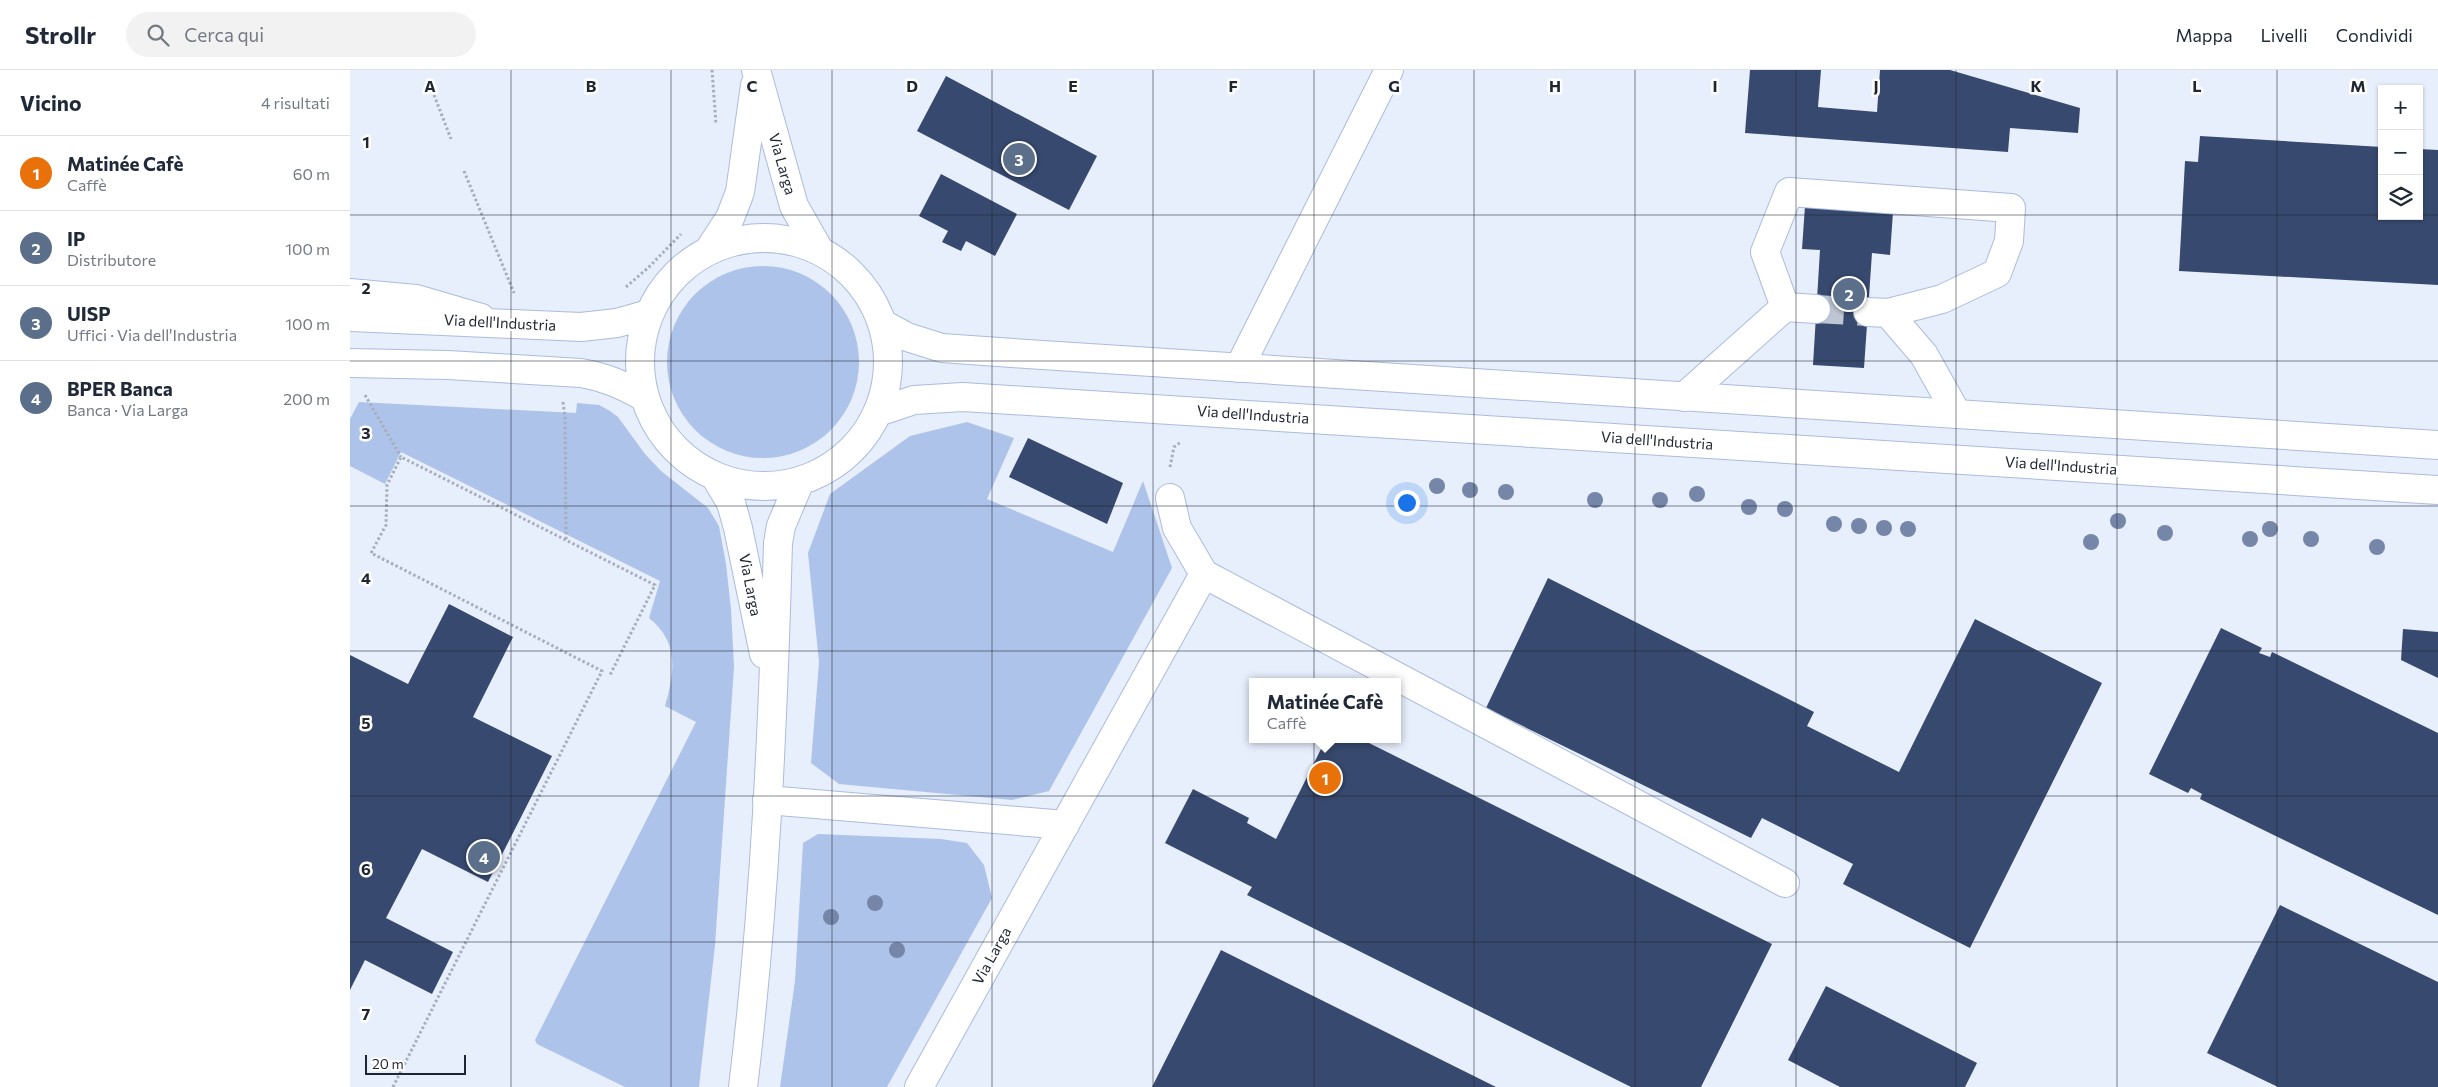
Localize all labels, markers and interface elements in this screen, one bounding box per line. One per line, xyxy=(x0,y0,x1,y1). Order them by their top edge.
search box xyxy=(126,12,476,57)
text: Strollr xyxy=(25,20,96,49)
icon: search xyxy=(144,21,172,49)
text: Cerca qui xyxy=(184,23,264,46)
text: Mappa xyxy=(2175,24,2233,46)
text: Livelli xyxy=(2261,24,2308,46)
text: Condividi xyxy=(2336,24,2413,46)
text: A xyxy=(424,76,436,95)
text: B xyxy=(586,76,597,95)
text: C xyxy=(747,76,758,95)
text: D xyxy=(906,76,918,95)
text: E xyxy=(1068,76,1078,95)
text: F xyxy=(1228,76,1238,95)
text: G xyxy=(1388,76,1400,95)
text: H xyxy=(1549,76,1561,95)
text: I xyxy=(1712,76,1718,95)
text: J xyxy=(1873,76,1879,95)
text: K xyxy=(2030,76,2042,95)
text: L xyxy=(2192,76,2202,95)
text: M xyxy=(2350,76,2366,95)
map controls xyxy=(2378,85,2423,220)
button: + xyxy=(2378,85,2423,130)
text: Vicino xyxy=(20,90,81,115)
text: 4 risultati xyxy=(261,93,330,112)
button: − xyxy=(2378,130,2423,175)
street label: Via Larga xyxy=(766,131,800,197)
text: 1 xyxy=(362,132,370,151)
pin: 3 xyxy=(1003,140,1035,178)
text: Matinée Cafè xyxy=(67,152,184,175)
text: 1 xyxy=(32,164,40,183)
text: 60 m xyxy=(293,164,330,183)
text: Caffè xyxy=(67,175,107,194)
button: layers xyxy=(2378,175,2423,220)
text: IP xyxy=(67,227,85,250)
text: 2 xyxy=(31,239,41,258)
text: 100 m xyxy=(285,239,330,258)
text: Distributore xyxy=(67,250,156,269)
pin: 2 xyxy=(1833,275,1865,313)
text: 2 xyxy=(361,278,371,297)
text: UISP xyxy=(67,302,111,325)
street label: Via dell'Industria xyxy=(443,310,557,334)
text: 3 xyxy=(31,314,41,333)
text: 100 m xyxy=(285,314,330,333)
text: Uffici · Via dell'Industria xyxy=(67,325,237,344)
text: BPER Banca xyxy=(67,377,173,400)
text: 4 xyxy=(31,389,41,408)
text: 200 m xyxy=(283,389,330,408)
text: Banca · Via Larga xyxy=(67,400,188,419)
street label: Via dell'Industria xyxy=(1196,401,1310,427)
text: 3 xyxy=(361,423,371,442)
street label: Via dell'Industria xyxy=(1600,427,1714,453)
street label: Via dell'Industria xyxy=(2004,452,2118,478)
your location xyxy=(1394,490,1420,516)
street label: Via Larga xyxy=(736,552,766,618)
text: 4 xyxy=(361,568,371,587)
popup xyxy=(1249,678,1401,743)
text: Matinée Cafè xyxy=(1267,690,1383,713)
text: 5 xyxy=(361,713,371,732)
text: Caffè xyxy=(1267,713,1306,732)
pin: 1 xyxy=(1309,759,1341,797)
pin: 4 xyxy=(468,838,500,876)
text: 6 xyxy=(361,859,371,878)
street label: Via Larga xyxy=(968,924,1014,988)
text: 7 xyxy=(362,1004,371,1023)
scale bar xyxy=(365,1052,466,1075)
text: 20 m xyxy=(372,1055,404,1072)

